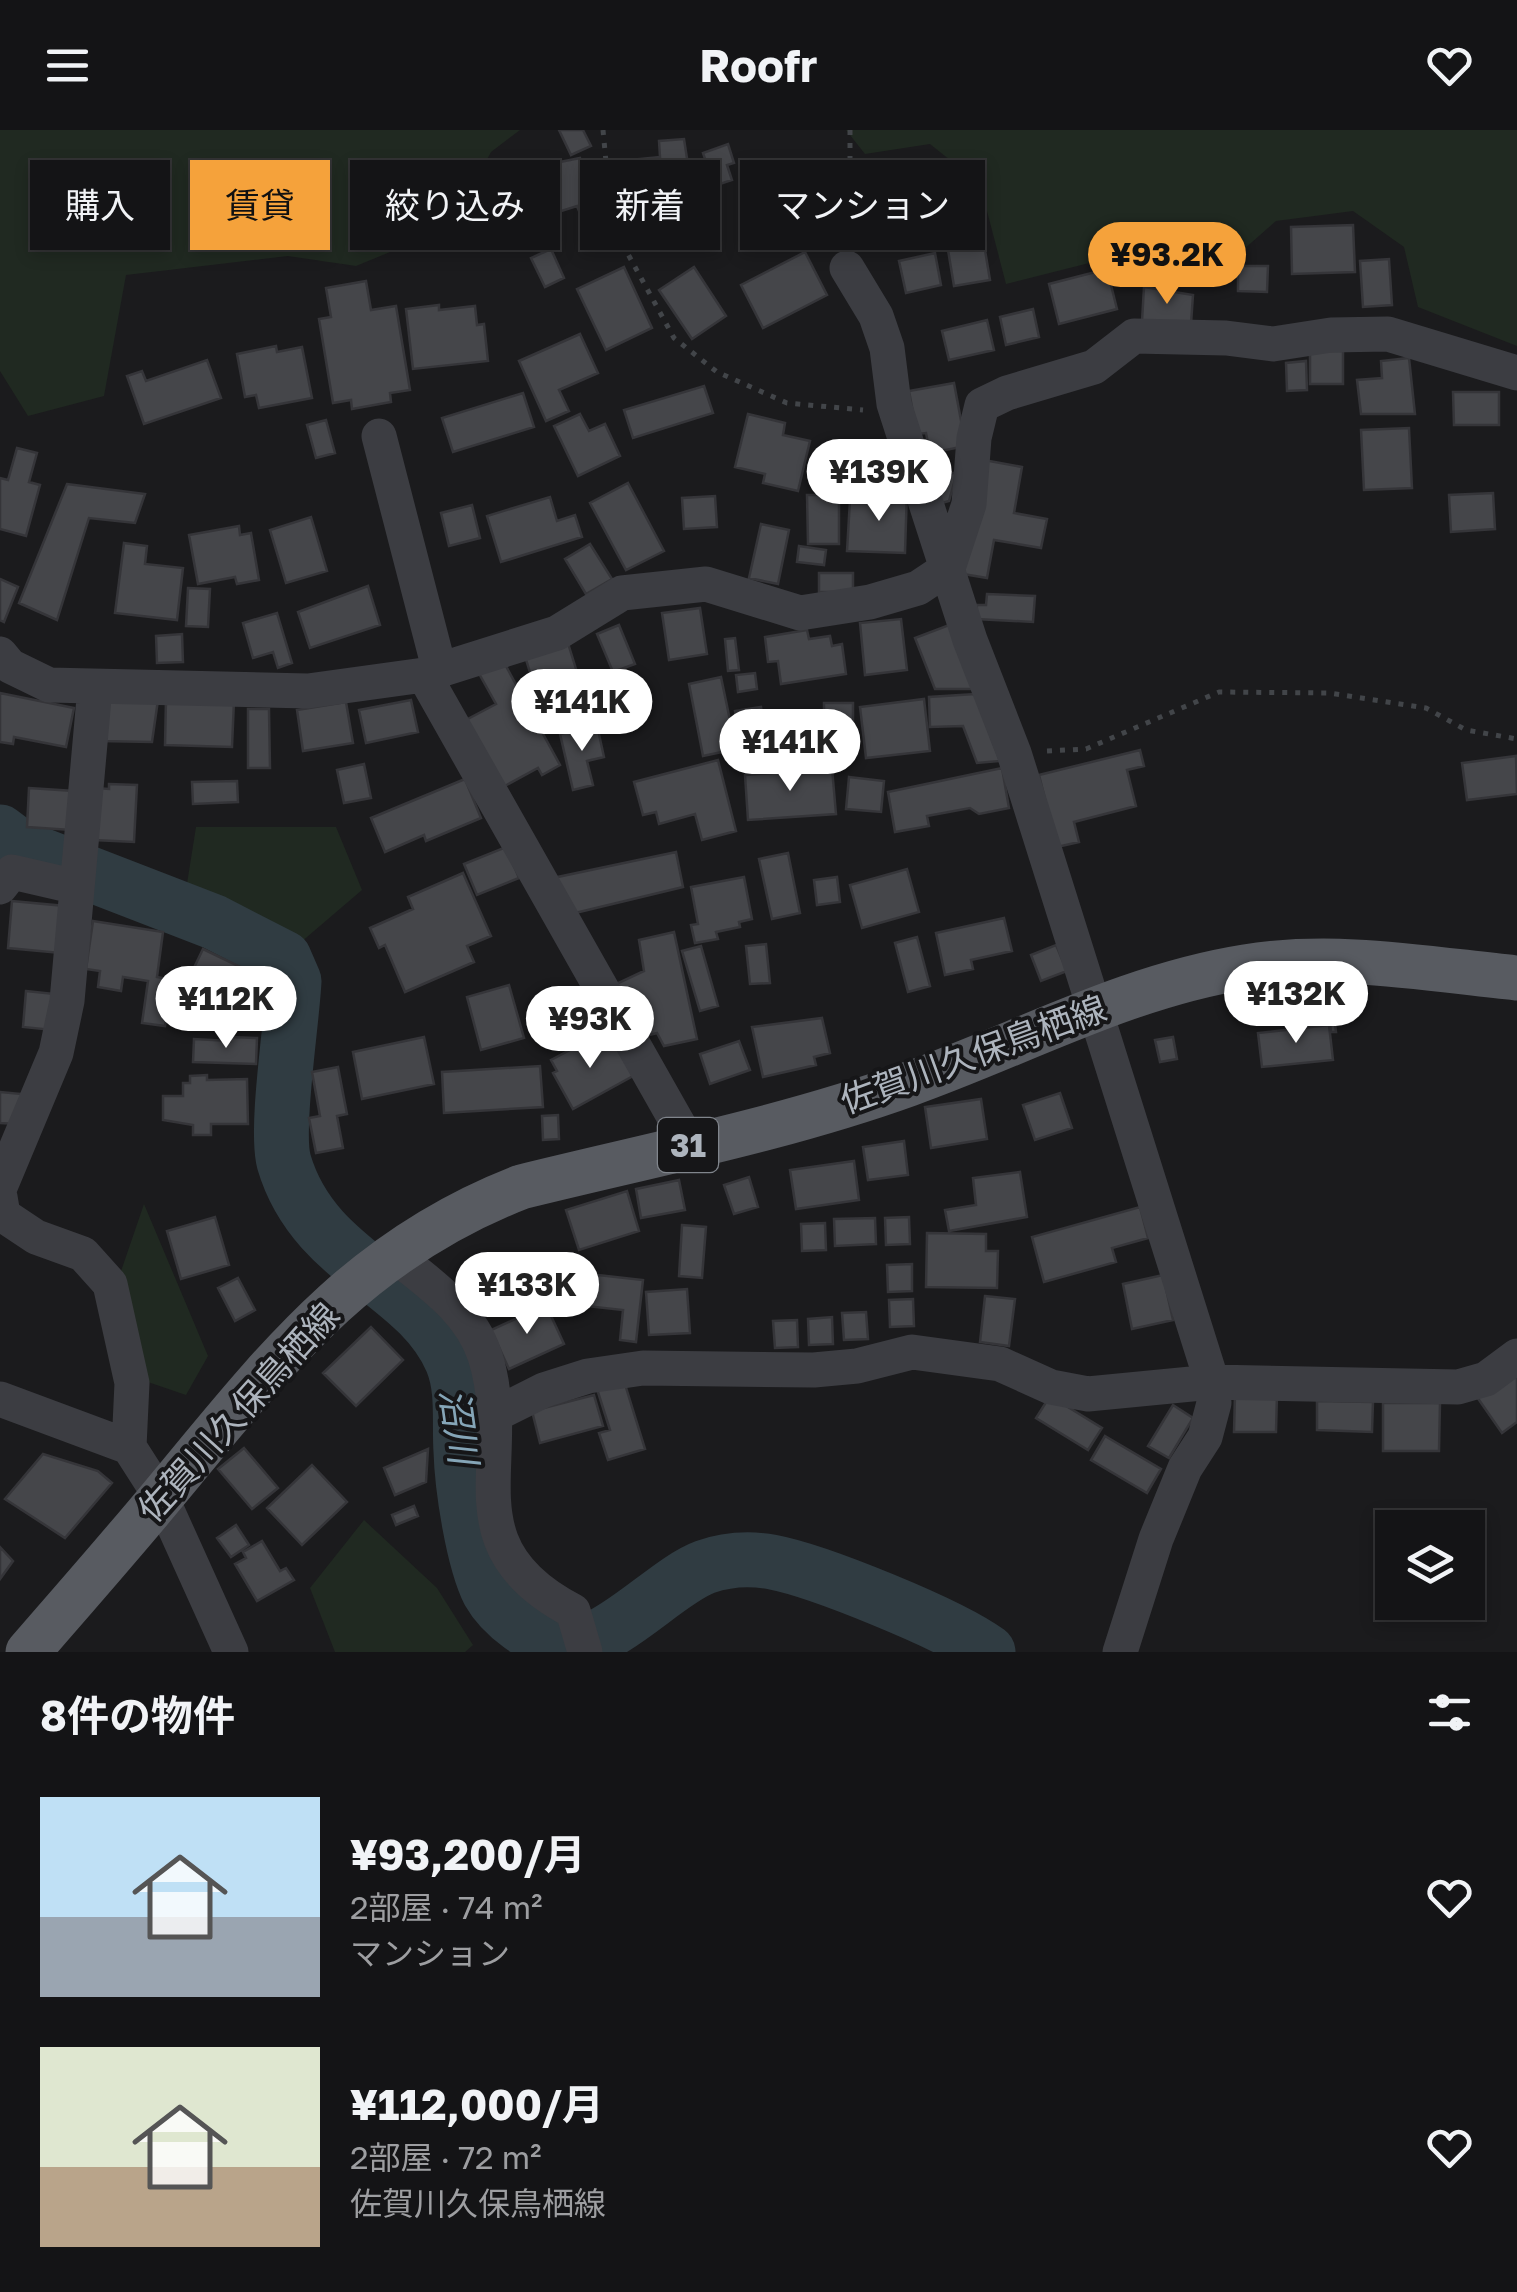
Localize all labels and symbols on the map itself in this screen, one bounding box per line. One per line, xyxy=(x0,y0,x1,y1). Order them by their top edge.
pin: ¥93.2K xyxy=(1086,222,1248,307)
pin: ¥139K xyxy=(809,439,949,524)
pin: ¥141K xyxy=(512,669,652,754)
pin: ¥141K xyxy=(720,709,860,794)
pin: ¥132K xyxy=(1226,961,1366,1046)
pin: ¥112K xyxy=(156,966,296,1051)
pin: ¥93K xyxy=(531,986,649,1071)
street label: 佐賀川久保鳥栖線 xyxy=(834,986,1112,1122)
road number: 31 xyxy=(658,1118,718,1172)
pin: ¥133K xyxy=(457,1252,597,1337)
street label: 佐賀川久保鳥栖線 xyxy=(129,1294,347,1530)
water label: 沼川 xyxy=(432,1385,488,1471)

